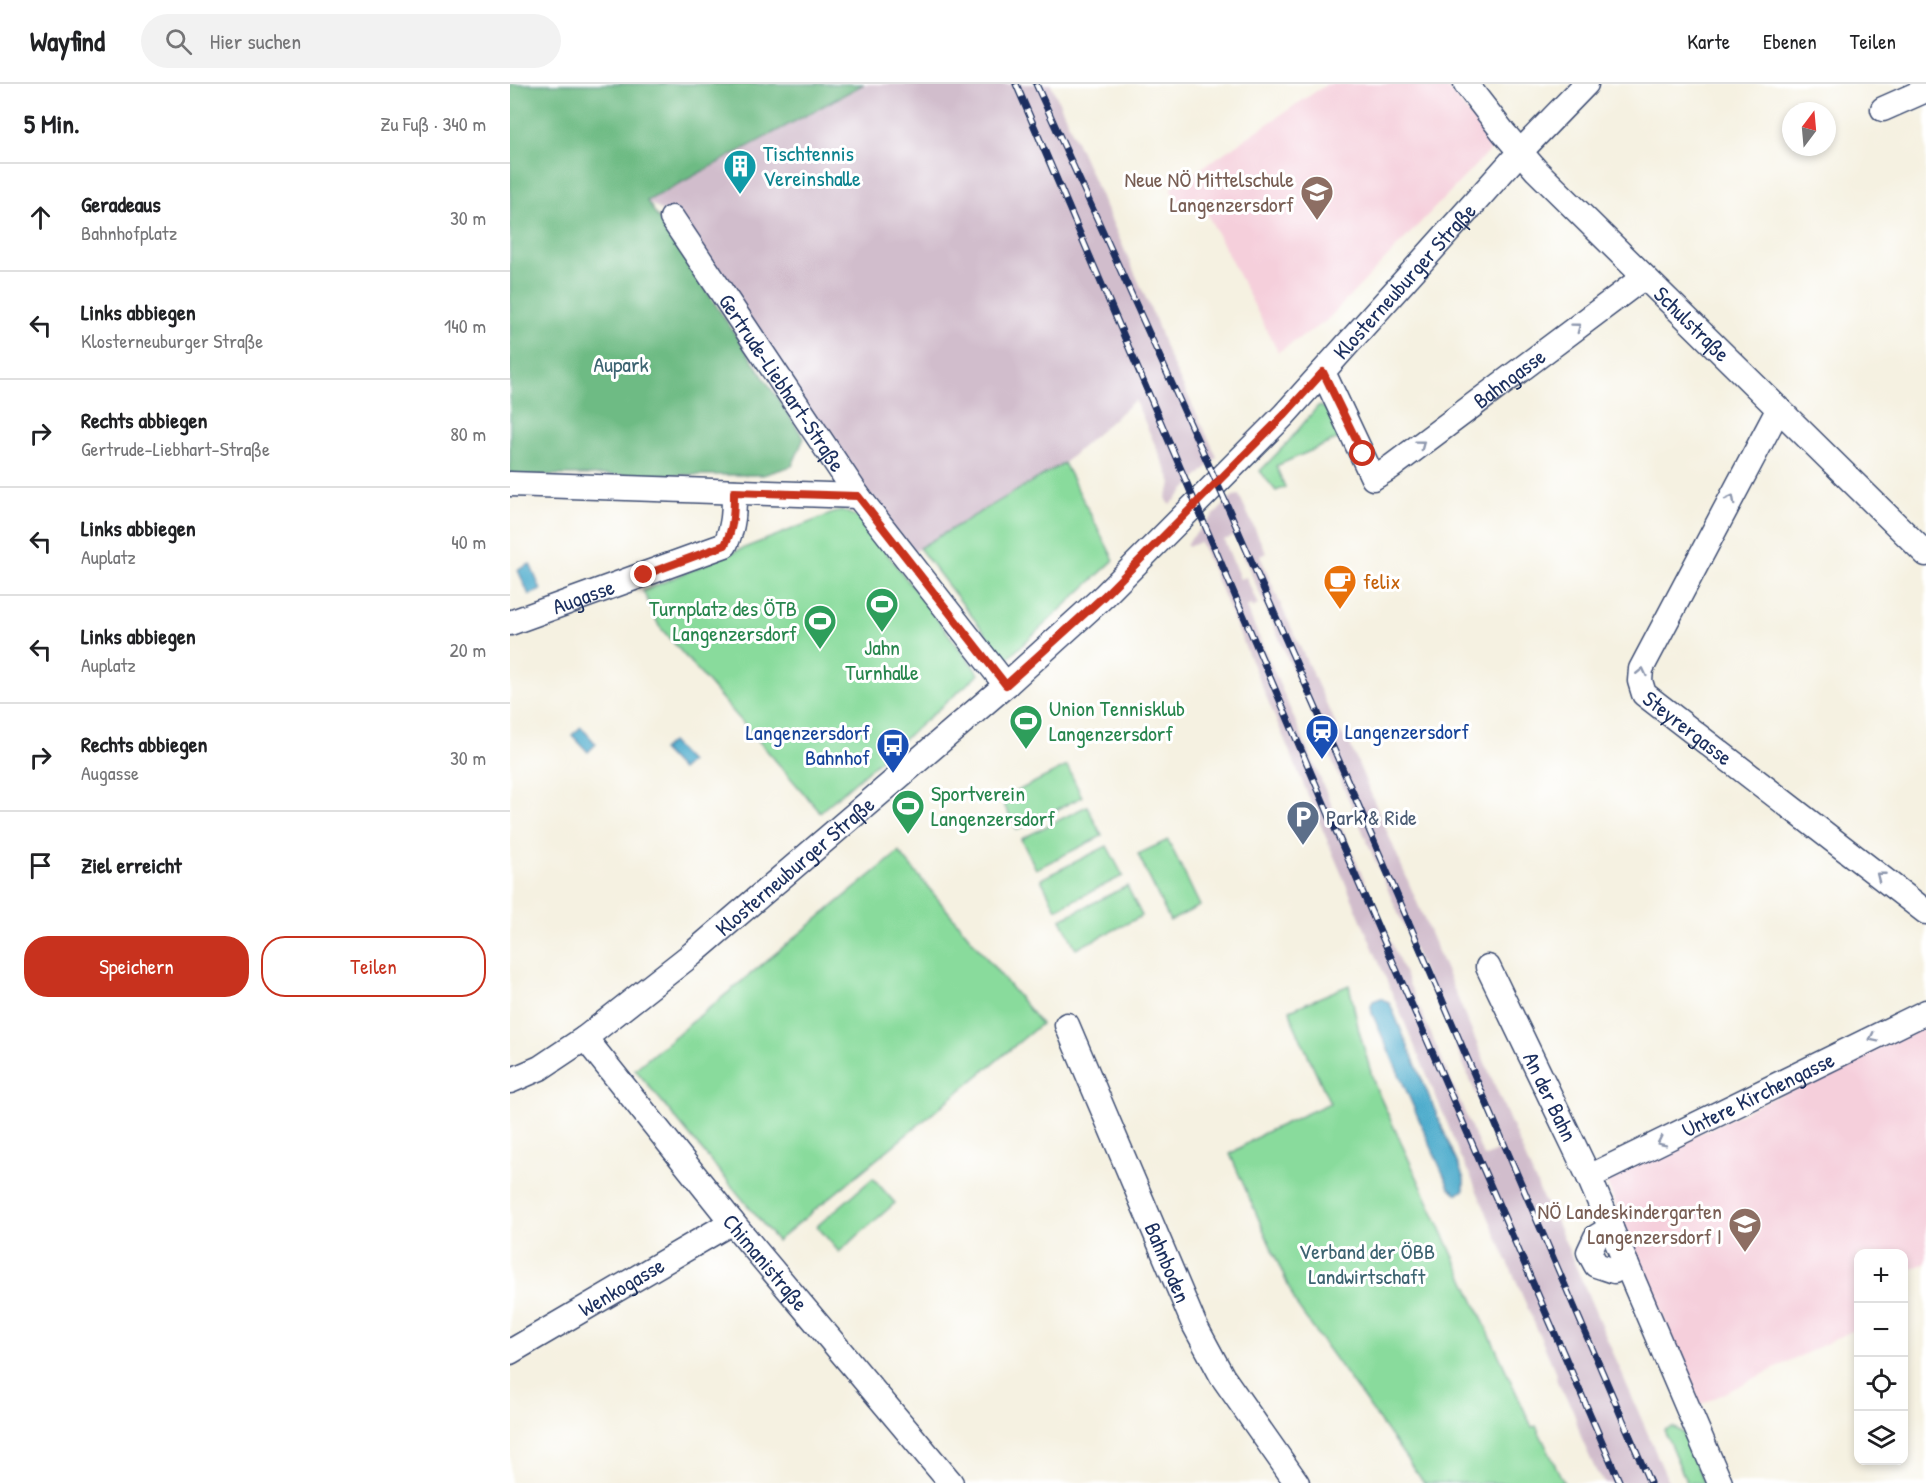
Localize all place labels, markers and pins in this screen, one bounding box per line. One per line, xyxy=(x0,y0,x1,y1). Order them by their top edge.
place label: Tischtennis Vereinshalle xyxy=(763,138,861,193)
building icon: Tischtennis Vereinshalle xyxy=(722,148,758,195)
place label: Neue NÖ Mittelschule Langenzersdorf xyxy=(1125,164,1294,219)
school or university icon: Neue NÖ Mittelschule Langenzersdorf xyxy=(1299,174,1335,221)
cafe icon: felix xyxy=(1322,563,1358,610)
place label: felix xyxy=(1363,566,1400,596)
sports icon: Jahn Turnhalle xyxy=(864,586,900,633)
place label: Turnplatz des ÖTB Langenzersdorf xyxy=(649,593,797,648)
sports icon: Turnplatz des ÖTB Langenzersdorf xyxy=(802,603,838,650)
place label: Jahn Turnhalle xyxy=(845,632,919,687)
place label: Union Tennisklub Langenzersdorf xyxy=(1049,693,1185,748)
sports icon: Union Tennisklub Langenzersdorf xyxy=(1008,703,1044,750)
station icon: Langenzersdorf xyxy=(1304,713,1340,760)
place label: Langenzersdorf xyxy=(1345,716,1469,746)
place label: Langenzersdorf Bahnhof xyxy=(746,717,870,772)
bus stop icon: Langenzersdorf Bahnhof xyxy=(875,727,911,774)
place label: Sportverein Langenzersdorf xyxy=(931,778,1055,833)
sports icon: Sportverein Langenzersdorf xyxy=(890,788,926,835)
parking icon: Park & Ride xyxy=(1285,799,1321,846)
place label: Park & Ride xyxy=(1326,802,1417,832)
place label: NÖ Landeskindergarten Langenzersdorf I xyxy=(1537,1196,1722,1251)
school or university icon: NÖ Landeskindergarten Langenzersdorf I xyxy=(1727,1206,1763,1253)

